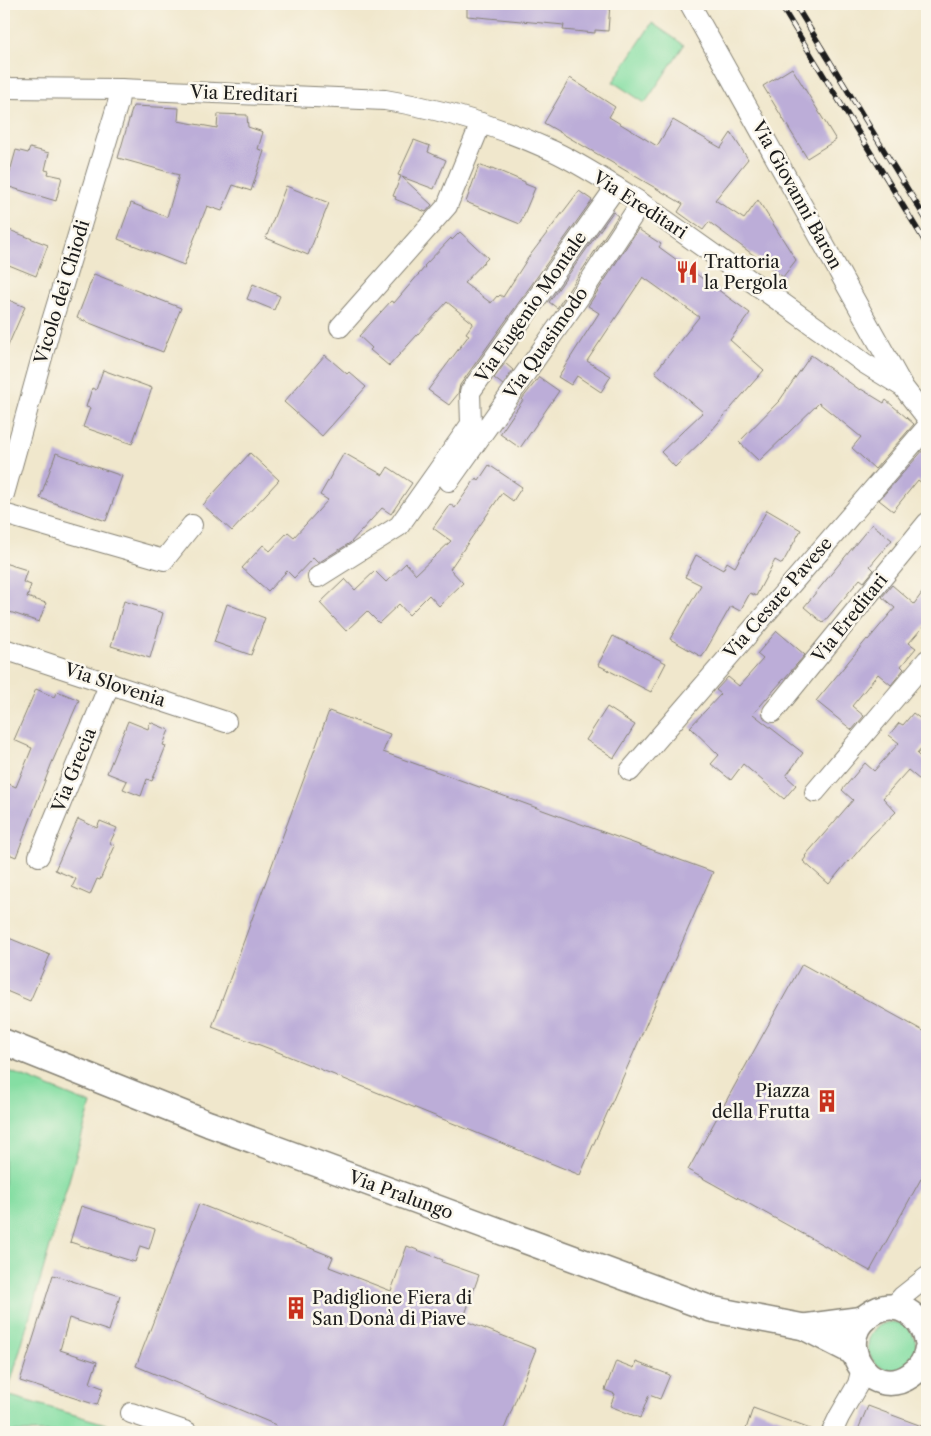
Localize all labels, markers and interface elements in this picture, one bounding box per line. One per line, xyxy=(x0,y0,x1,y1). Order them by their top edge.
street label: Via Ereditari xyxy=(189,81,299,107)
street label: Via Giovanni Baron xyxy=(747,116,847,273)
street label: Via Ereditari xyxy=(588,166,692,244)
street label: Vicolo dei Chiodi xyxy=(29,217,95,368)
street label: Via Eugenio Montale xyxy=(470,227,591,388)
place label: Trattoria la Pergola xyxy=(704,251,788,294)
restaurant icon: Trattoria la Pergola xyxy=(674,259,700,285)
street label: Via Quasimodo xyxy=(499,283,593,404)
street label: Via Cesare Pavese xyxy=(719,533,837,664)
street label: Via Ereditari xyxy=(807,569,893,668)
street label: Via Slovenia xyxy=(61,658,169,712)
street label: Via Grecia xyxy=(47,724,101,816)
place label: Piazza della Frutta xyxy=(712,1080,811,1123)
building icon: Piazza della Frutta xyxy=(814,1088,840,1114)
street label: Via Pralungo xyxy=(345,1166,456,1224)
place label: Padiglione Fiera di San Donà di Piave xyxy=(312,1287,473,1330)
building icon: Padiglione Fiera di San Donà di Piave xyxy=(283,1295,309,1321)

